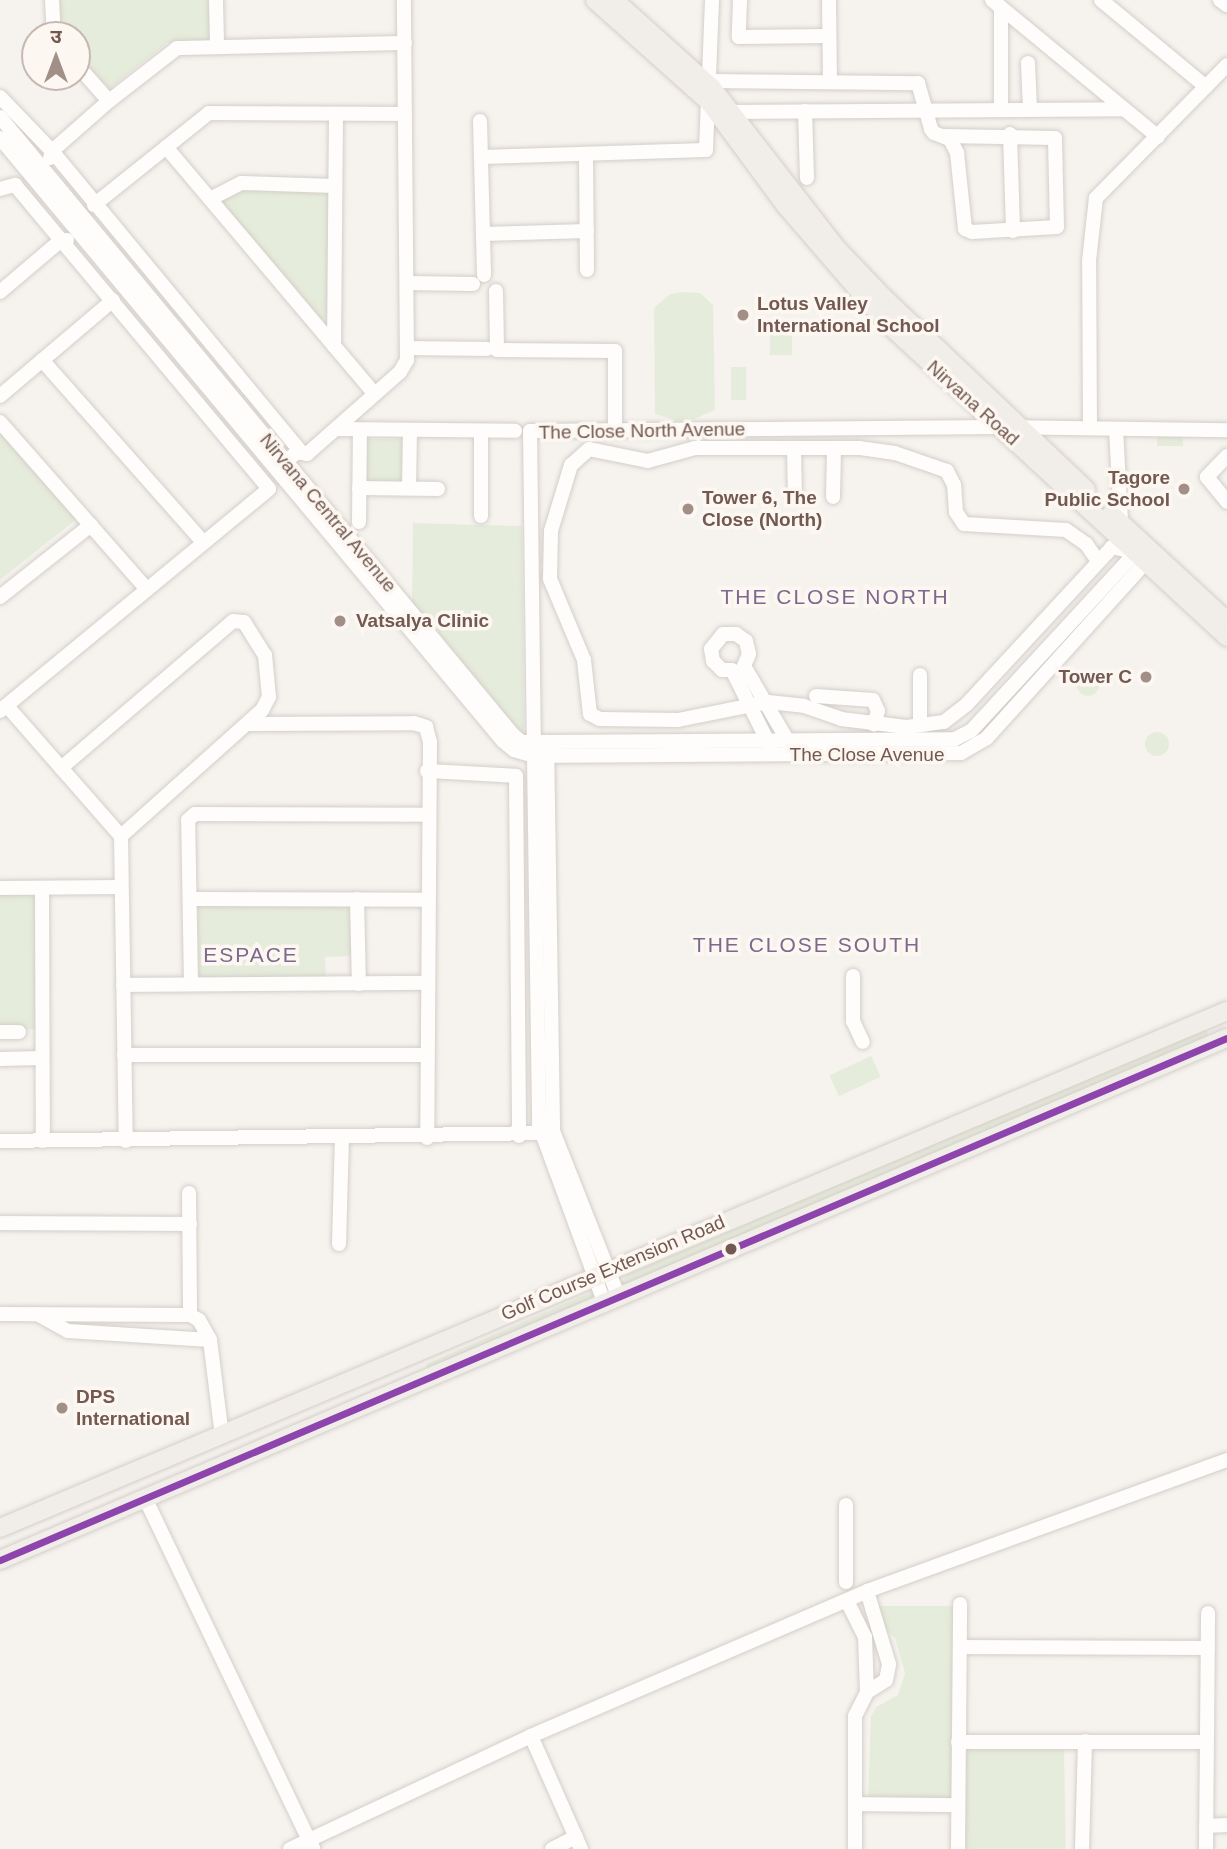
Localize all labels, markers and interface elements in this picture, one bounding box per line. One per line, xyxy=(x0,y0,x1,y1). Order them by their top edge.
north arrow xyxy=(21,21,91,91)
text: उ xyxy=(50,26,62,47)
place label: Lotus Valley International School xyxy=(757,293,940,337)
marker: Lotus Valley International School xyxy=(735,307,751,323)
street label: Nirvana Road xyxy=(922,356,1024,450)
street label: The Close North Avenue xyxy=(538,418,746,444)
street label: Nirvana Central Avenue xyxy=(255,429,401,597)
place label: Tagore Public School xyxy=(1044,467,1170,511)
marker: Tagore Public School xyxy=(1176,481,1192,497)
place label: Tower 6, The Close (North) xyxy=(702,487,822,531)
marker: Tower 6, The Close (North) xyxy=(680,501,696,517)
district label: THE CLOSE NORTH xyxy=(722,584,948,610)
place label: Vatsalya Clinic xyxy=(356,610,489,632)
marker: Vatsalya Clinic xyxy=(330,611,350,631)
place label: Tower C xyxy=(1058,666,1132,688)
marker: Tower C xyxy=(1138,669,1154,685)
street label: The Close Avenue xyxy=(789,744,945,766)
district label: THE CLOSE SOUTH xyxy=(695,932,919,958)
district label: ESPACE xyxy=(204,942,298,968)
street label: Golf Course Extension Road xyxy=(498,1210,728,1326)
unlabelled marker xyxy=(724,1242,738,1256)
place label: DPS International xyxy=(76,1386,190,1430)
marker: DPS International xyxy=(54,1400,70,1416)

